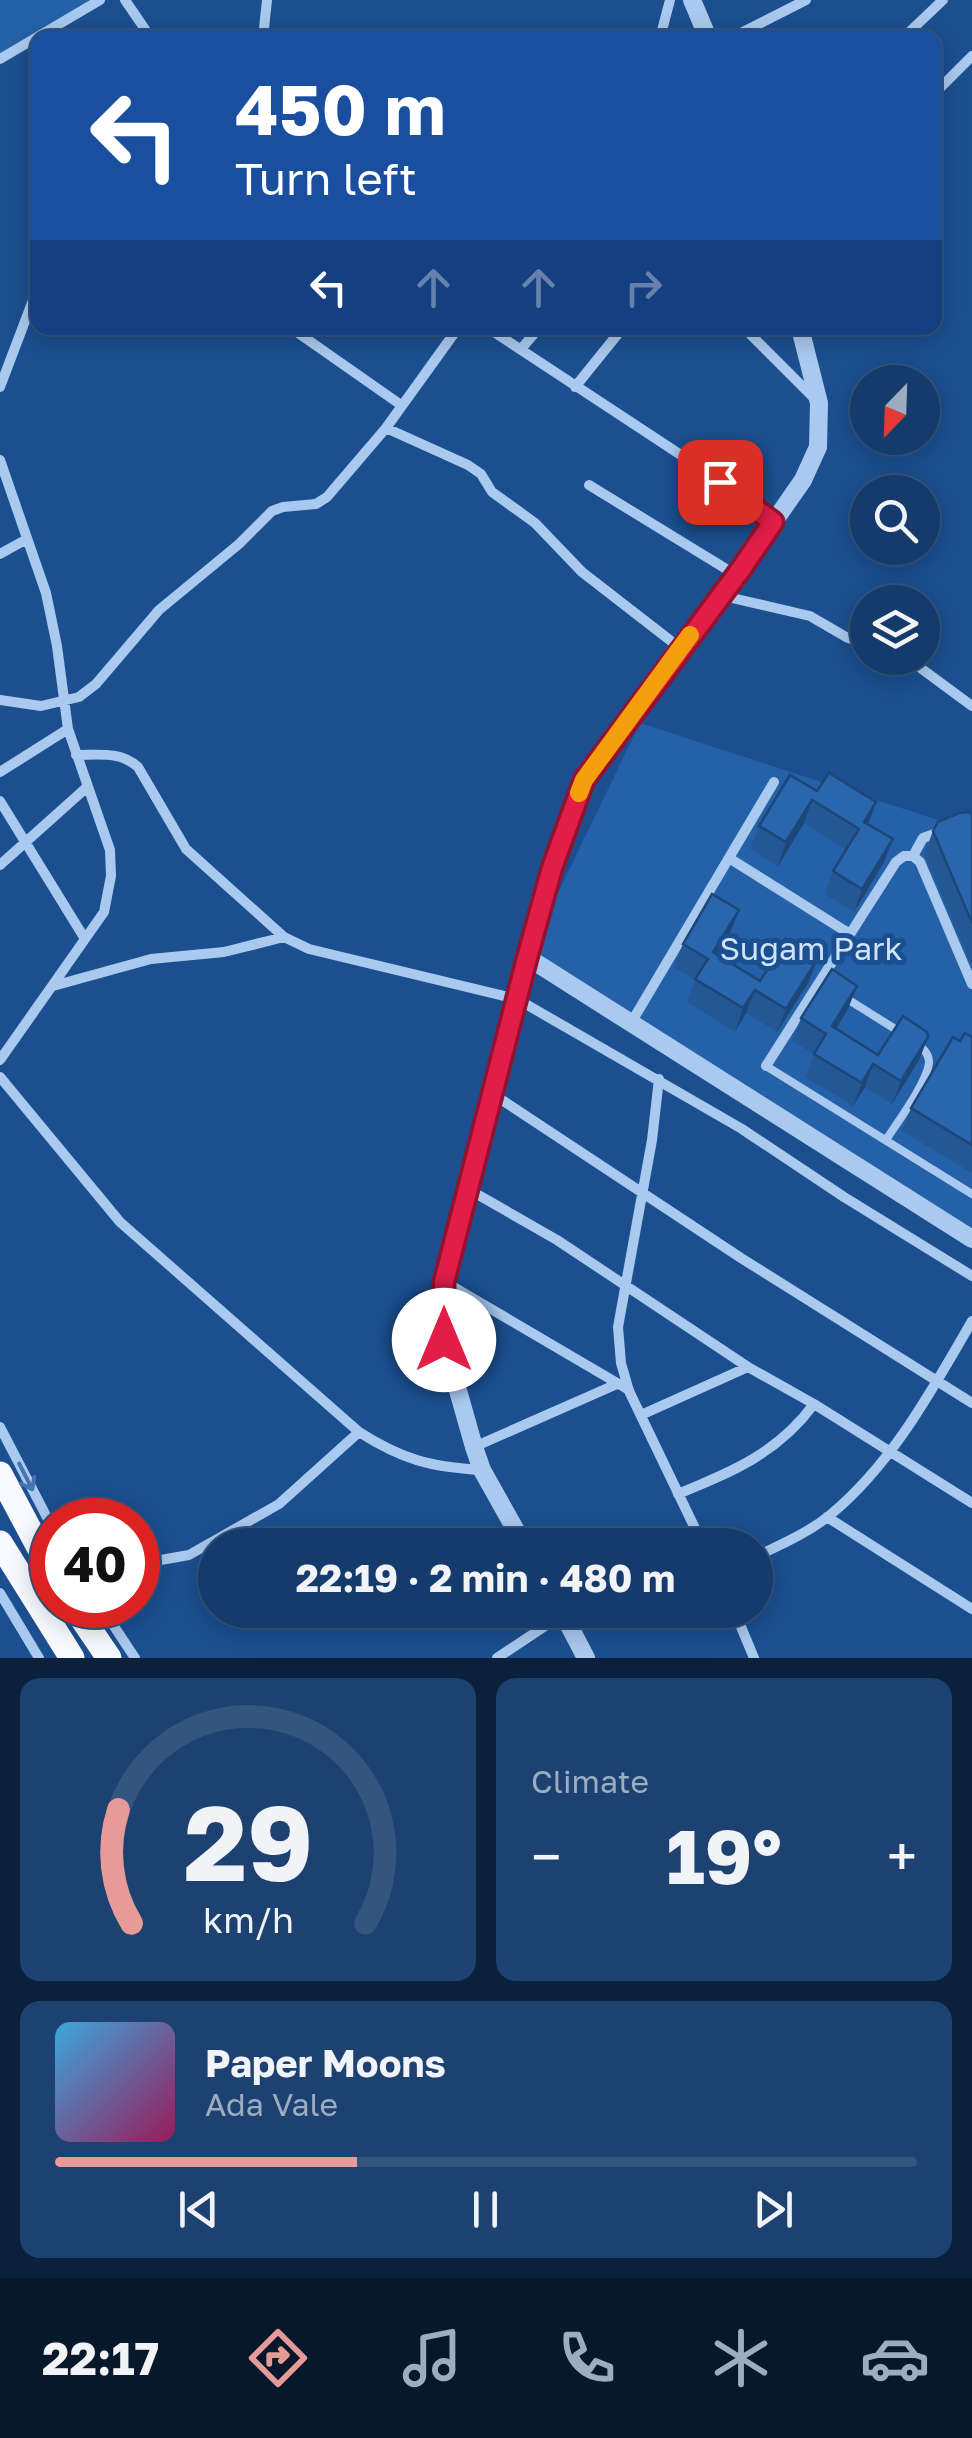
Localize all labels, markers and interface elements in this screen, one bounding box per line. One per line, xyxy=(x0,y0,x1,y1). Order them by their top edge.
text: 450 m xyxy=(235,66,446,150)
icon: left xyxy=(70,70,200,200)
text: Turn left xyxy=(235,151,417,205)
icon: left xyxy=(301,260,356,315)
icon: ahead xyxy=(406,260,461,315)
icon: ahead xyxy=(511,260,566,315)
icon: right xyxy=(616,260,671,315)
north arrow xyxy=(850,365,940,455)
map controls xyxy=(850,365,940,675)
pin xyxy=(678,440,763,525)
icon: arrive xyxy=(693,455,748,510)
button: search xyxy=(850,475,940,565)
button: layers xyxy=(850,585,940,675)
park label: Sugam Park xyxy=(719,929,903,967)
position arrow xyxy=(392,1288,496,1392)
one-way arrow xyxy=(16,1462,36,1492)
speed limit sign: 40 xyxy=(30,1498,160,1628)
text: 22:19 · 2 min · 480 m xyxy=(296,1555,675,1600)
text: Climate xyxy=(531,1762,649,1800)
text: 29 xyxy=(183,1779,313,1904)
text: 19° xyxy=(666,1810,782,1901)
text: − xyxy=(531,1823,561,1889)
text: + xyxy=(887,1823,917,1889)
text: km/h xyxy=(203,1898,293,1941)
text: Paper Moons xyxy=(205,2040,446,2085)
text: Ada Vale xyxy=(205,2085,338,2123)
icon: previous xyxy=(171,2182,226,2237)
icon: pause xyxy=(458,2182,513,2237)
icon: next xyxy=(746,2182,801,2237)
icon: directions xyxy=(243,2323,313,2393)
icon: music xyxy=(397,2323,467,2393)
icon: phone xyxy=(552,2323,622,2393)
icon: climate xyxy=(706,2323,776,2393)
icon: car xyxy=(860,2323,930,2393)
text: 22:17 xyxy=(42,2331,159,2385)

